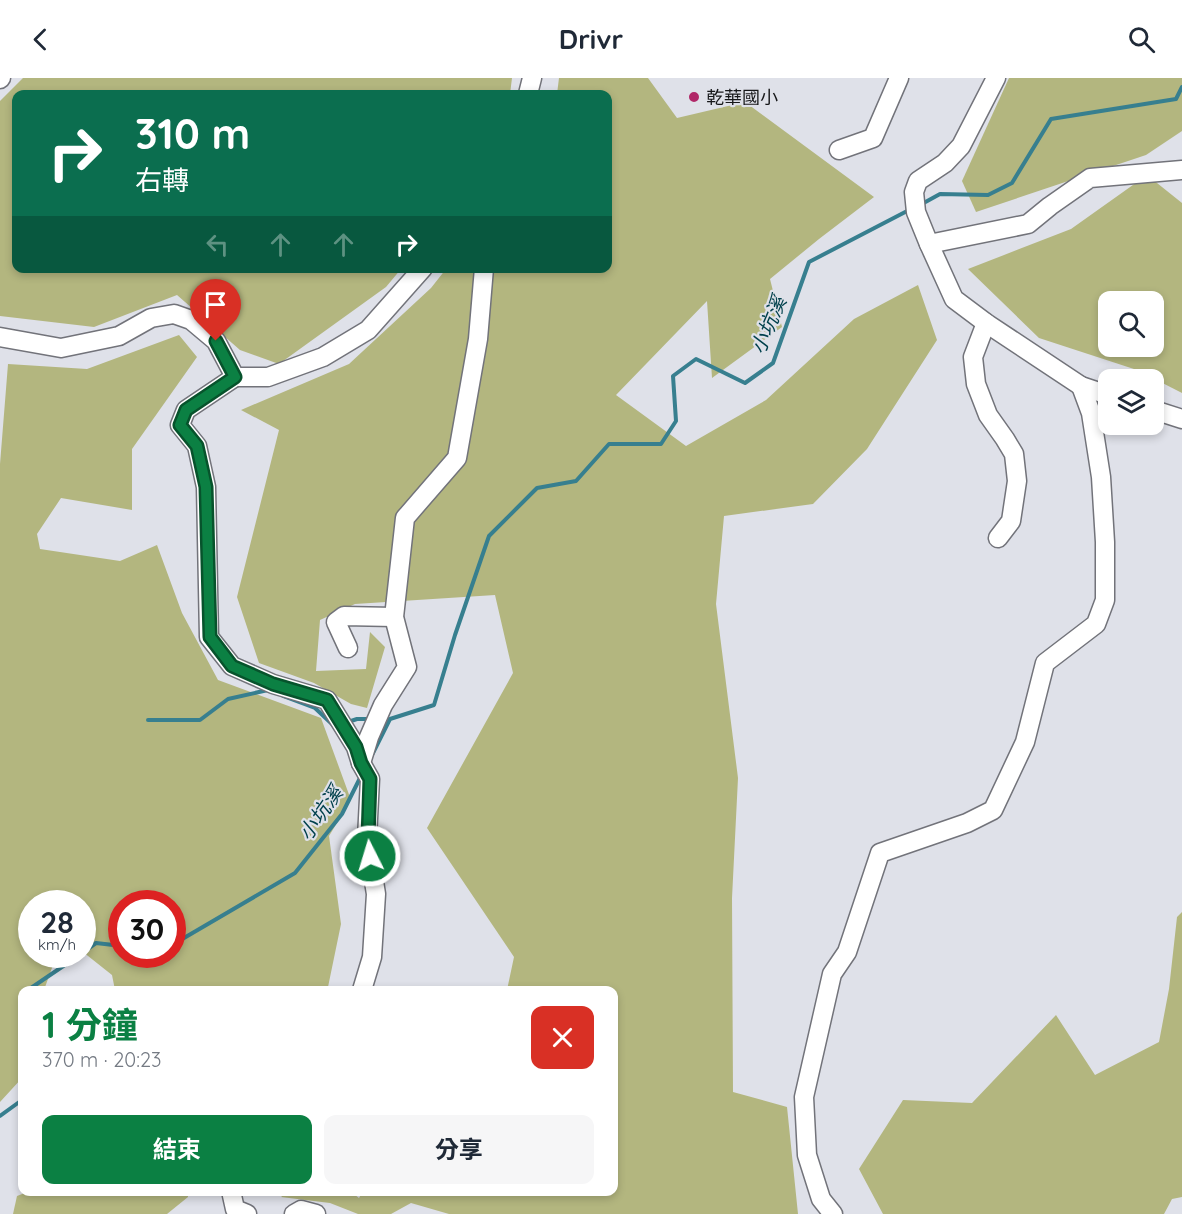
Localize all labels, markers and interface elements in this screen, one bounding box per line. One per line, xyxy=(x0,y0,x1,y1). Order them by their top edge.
text: Drivr xyxy=(559,22,623,56)
icon: back xyxy=(24,23,57,56)
icon: search xyxy=(1125,23,1158,56)
place label: 乾華國小 xyxy=(706,86,778,109)
marker: 乾華國小 xyxy=(687,90,701,104)
text: 310 m xyxy=(135,107,250,160)
icon: right xyxy=(36,114,114,192)
text: 右轉 xyxy=(135,163,189,197)
icon: left xyxy=(201,228,234,261)
icon: ahead xyxy=(264,228,297,261)
icon: ahead xyxy=(327,228,360,261)
icon: right xyxy=(390,228,423,261)
pin xyxy=(190,279,241,341)
icon: arrive xyxy=(199,288,232,321)
water label: 小坑溪 xyxy=(745,290,792,357)
map controls xyxy=(1098,291,1164,435)
button: search xyxy=(1098,291,1164,357)
button: layers xyxy=(1098,369,1164,435)
water label: 小坑溪 xyxy=(293,779,349,845)
position arrow xyxy=(338,824,402,888)
speed limit sign: 30 xyxy=(108,890,186,968)
text: 28 xyxy=(40,903,74,941)
text: km/h xyxy=(38,935,76,954)
text: 1 分鐘 xyxy=(42,1002,138,1047)
button: close xyxy=(531,1006,594,1069)
text: 370 m · 20:23 xyxy=(42,1047,161,1072)
button: 結束 xyxy=(42,1115,312,1184)
button: 分享 xyxy=(324,1115,594,1184)

